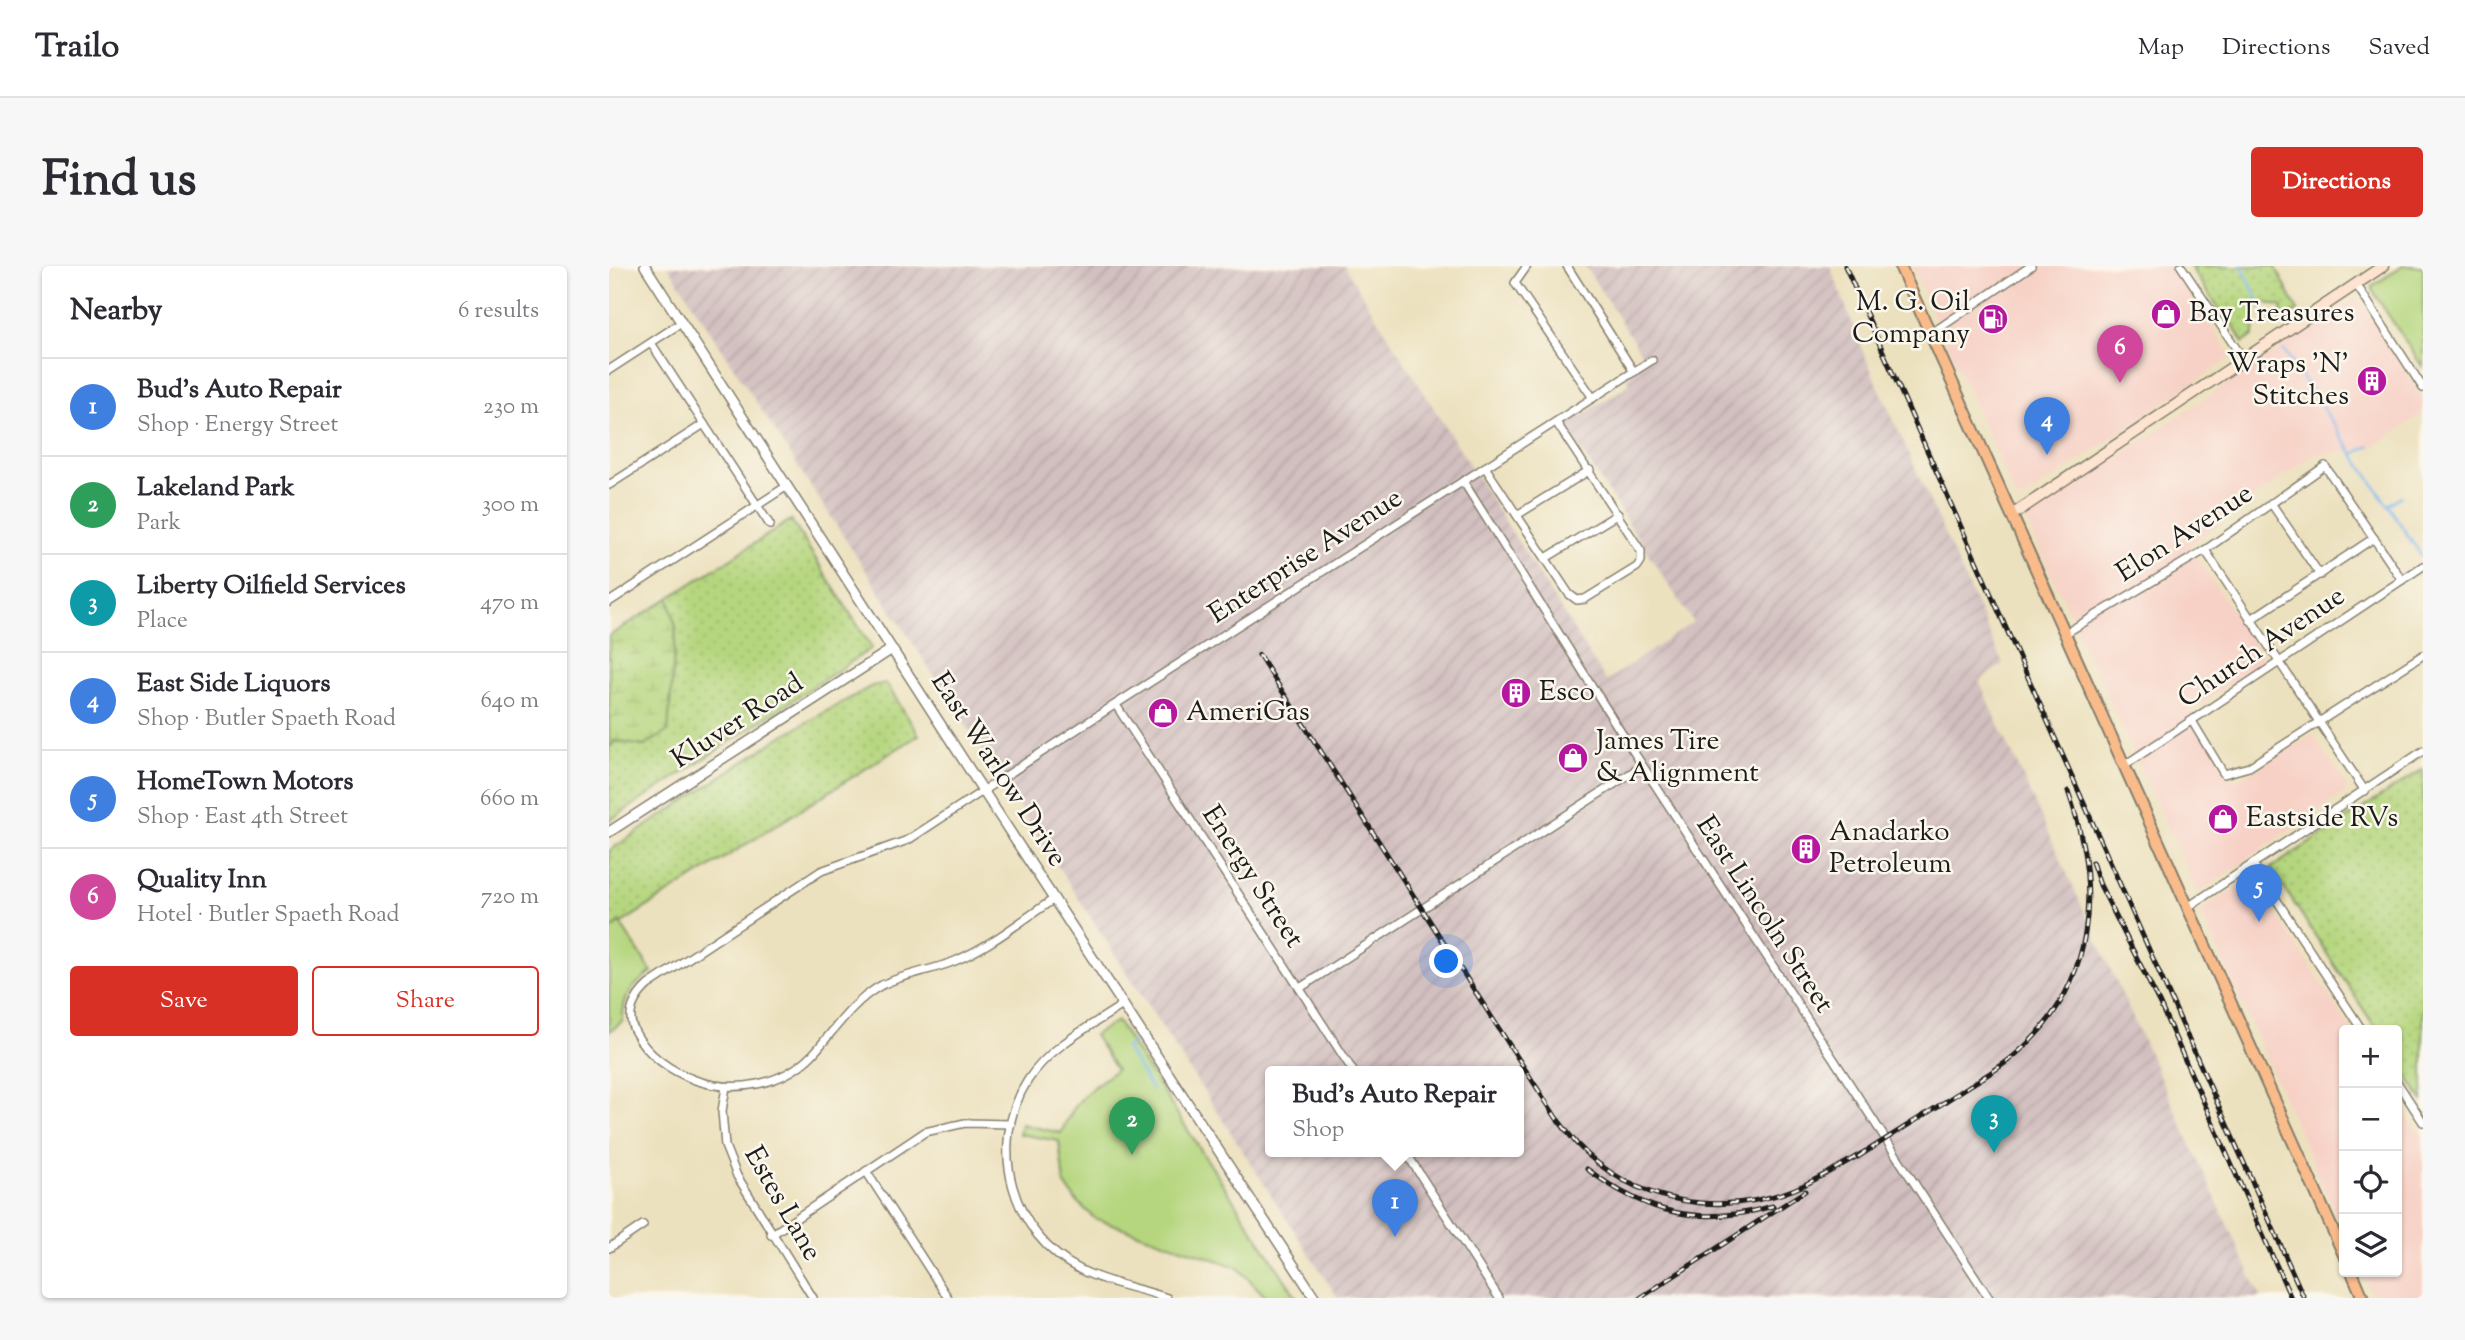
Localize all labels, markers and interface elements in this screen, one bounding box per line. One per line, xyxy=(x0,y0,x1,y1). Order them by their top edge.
text: Trailo xyxy=(35,24,119,72)
text: Map xyxy=(2138,31,2184,65)
text: Directions xyxy=(2222,31,2330,65)
text: Saved xyxy=(2368,31,2430,65)
text: Find us xyxy=(42,147,196,217)
button: Directions xyxy=(2251,147,2423,217)
place label: M. G. Oil Company xyxy=(1852,283,1970,355)
text: Nearby xyxy=(70,290,162,333)
place label: Bay Treasures xyxy=(2189,294,2354,334)
text: 6 results xyxy=(458,295,539,328)
shop icon: Bay Treasures xyxy=(2149,297,2183,331)
fuel station icon: M. G. Oil Company xyxy=(1976,302,2010,336)
pin: 6 xyxy=(2097,325,2143,383)
place label: Wraps 'N' Stitches xyxy=(2227,345,2349,417)
building icon: Wraps 'N' Stitches xyxy=(2355,364,2389,398)
text: Bud's Auto Repair xyxy=(137,372,342,409)
text: 1 xyxy=(89,391,97,424)
text: 230 m xyxy=(483,391,539,424)
pin: 4 xyxy=(2024,397,2070,455)
text: Shop · Energy Street xyxy=(137,409,338,442)
text: Lakeland Park xyxy=(137,470,295,507)
street label: Elon Avenue xyxy=(2109,475,2261,593)
street label: Enterprise Avenue xyxy=(1201,479,1411,635)
text: 2 xyxy=(88,489,98,522)
text: 300 m xyxy=(482,489,539,522)
text: Park xyxy=(137,507,181,540)
text: Liberty Oilfield Services xyxy=(137,568,406,605)
street label: Church Avenue xyxy=(2170,577,2354,719)
text: 3 xyxy=(88,587,98,620)
text: 470 m xyxy=(480,587,539,620)
text: Place xyxy=(137,605,188,638)
street label: Kluver Road xyxy=(664,664,812,780)
street label: East Warlow Drive xyxy=(920,665,1076,875)
text: East Side Liquors xyxy=(137,666,331,703)
place label: Esco xyxy=(1539,673,1595,713)
building icon: Esco xyxy=(1499,676,1533,710)
text: 4 xyxy=(87,685,99,718)
text: 640 m xyxy=(481,685,539,718)
place label: AmeriGas xyxy=(1186,693,1310,733)
shop icon: AmeriGas xyxy=(1146,696,1180,730)
text: Shop · Butler Spaeth Road xyxy=(137,703,396,736)
place label: James Tire & Alignment xyxy=(1594,722,1759,794)
shop icon: James Tire & Alignment xyxy=(1556,741,1590,775)
text: HomeTown Motors xyxy=(137,764,353,801)
text: 5 xyxy=(89,783,97,816)
text: 660 m xyxy=(480,783,539,816)
street label: Energy Street xyxy=(1191,798,1313,956)
place label: Eastside RVs xyxy=(2246,799,2398,839)
text: Shop · East 4th Street xyxy=(137,801,348,834)
shop icon: Eastside RVs xyxy=(2206,802,2240,836)
street label: East Lincoln Street xyxy=(1685,809,1843,1022)
place label: Anadarko Petroleum xyxy=(1829,813,1952,885)
building icon: Anadarko Petroleum xyxy=(1789,832,1823,866)
text: Quality Inn xyxy=(137,862,267,899)
pin: 5 xyxy=(2236,864,2282,922)
text: 6 xyxy=(87,881,99,914)
text: 720 m xyxy=(481,881,539,914)
text: Hotel · Butler Spaeth Road xyxy=(137,899,400,932)
your location xyxy=(1429,944,1463,978)
button: Save xyxy=(70,966,298,1036)
button: Share xyxy=(312,966,539,1036)
map controls xyxy=(2339,1025,2402,1277)
button: + xyxy=(2339,1025,2402,1088)
popup xyxy=(1265,1066,1524,1157)
text: Bud's Auto Repair xyxy=(1292,1077,1497,1114)
button: − xyxy=(2339,1088,2402,1151)
pin: 3 xyxy=(1971,1095,2017,1153)
pin: 2 xyxy=(1109,1097,1155,1155)
text: Shop xyxy=(1292,1114,1344,1147)
street label: Estes Lane xyxy=(733,1139,831,1269)
button: locate xyxy=(2339,1151,2402,1214)
pin: 1 xyxy=(1372,1179,1418,1237)
button: layers xyxy=(2339,1214,2402,1277)

